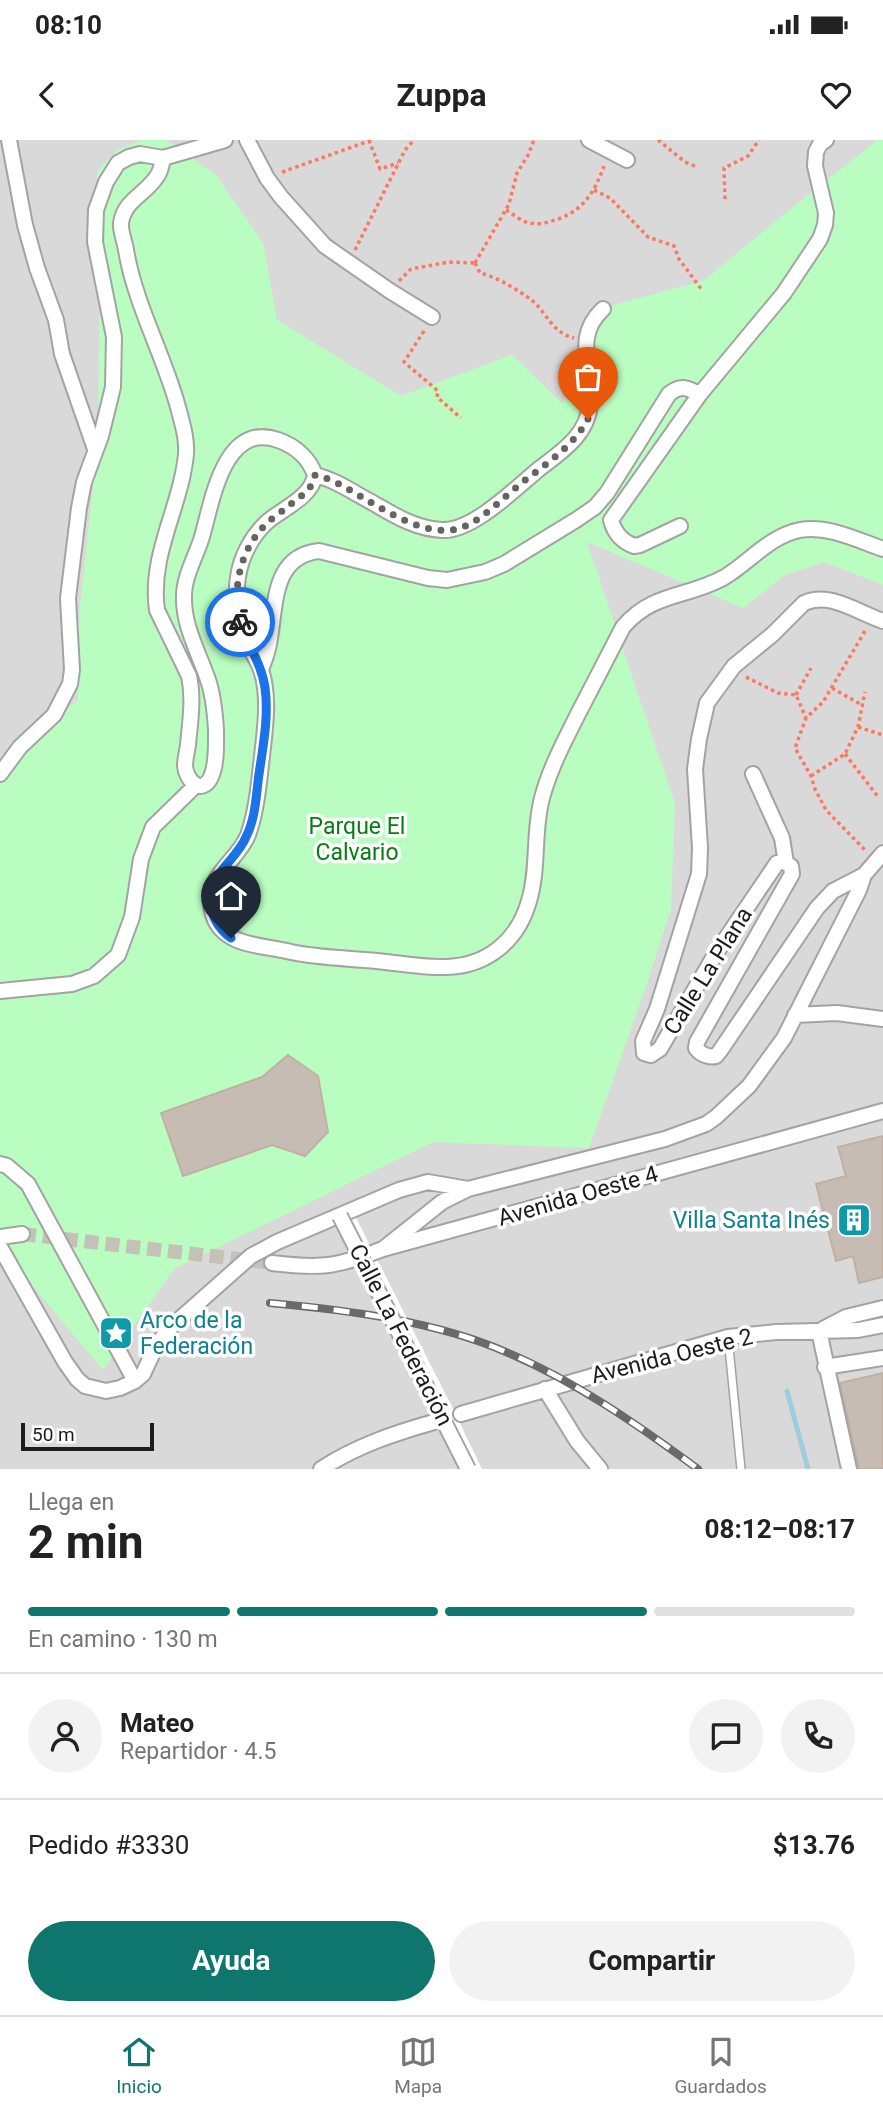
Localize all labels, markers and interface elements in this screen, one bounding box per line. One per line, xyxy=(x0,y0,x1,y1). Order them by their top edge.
text: 08:10 xyxy=(35,10,102,40)
icon: back xyxy=(28,76,66,114)
text: Zuppa xyxy=(396,76,487,114)
icon: heart xyxy=(817,76,855,114)
pin xyxy=(558,347,618,419)
icon: bag xyxy=(569,358,607,396)
courier xyxy=(205,587,275,657)
icon: bike xyxy=(221,603,259,641)
park label: Parque El Calvario xyxy=(309,813,405,866)
pin xyxy=(201,866,261,938)
icon: home xyxy=(212,877,250,915)
street label: Calle La Plana xyxy=(658,902,758,1040)
street label: Avenida Oeste 4 xyxy=(495,1160,661,1232)
building icon: Villa Santa Inés xyxy=(835,1201,873,1239)
place label: Villa Santa Inés xyxy=(673,1207,830,1234)
street label: Calle La Federación xyxy=(343,1240,459,1430)
place label: Arco de la Federación xyxy=(140,1307,253,1360)
place icon: Arco de la Federación xyxy=(97,1314,135,1352)
street label: Avenida Oeste 2 xyxy=(589,1323,756,1389)
scale bar xyxy=(21,1420,154,1452)
text: 50 m xyxy=(32,1423,75,1446)
text: Llega en xyxy=(28,1489,114,1516)
text: 08:12–08:17 xyxy=(705,1514,855,1544)
text: 2 min xyxy=(28,1515,144,1569)
text: En camino · 130 m xyxy=(28,1626,218,1653)
button: person xyxy=(28,1699,102,1773)
button: chat xyxy=(689,1699,763,1773)
button: phone xyxy=(781,1699,855,1773)
text: Mateo xyxy=(120,1708,194,1738)
text: Repartidor · 4.5 xyxy=(120,1738,277,1765)
text: Pedido #3330 xyxy=(28,1830,189,1860)
text: $13.76 xyxy=(773,1830,855,1860)
button: Ayuda xyxy=(28,1921,435,2001)
button: Compartir xyxy=(449,1921,855,2001)
tab: Inicio xyxy=(116,2033,162,2098)
tab: Mapa xyxy=(394,2033,442,2098)
tab: Guardados xyxy=(674,2033,767,2098)

